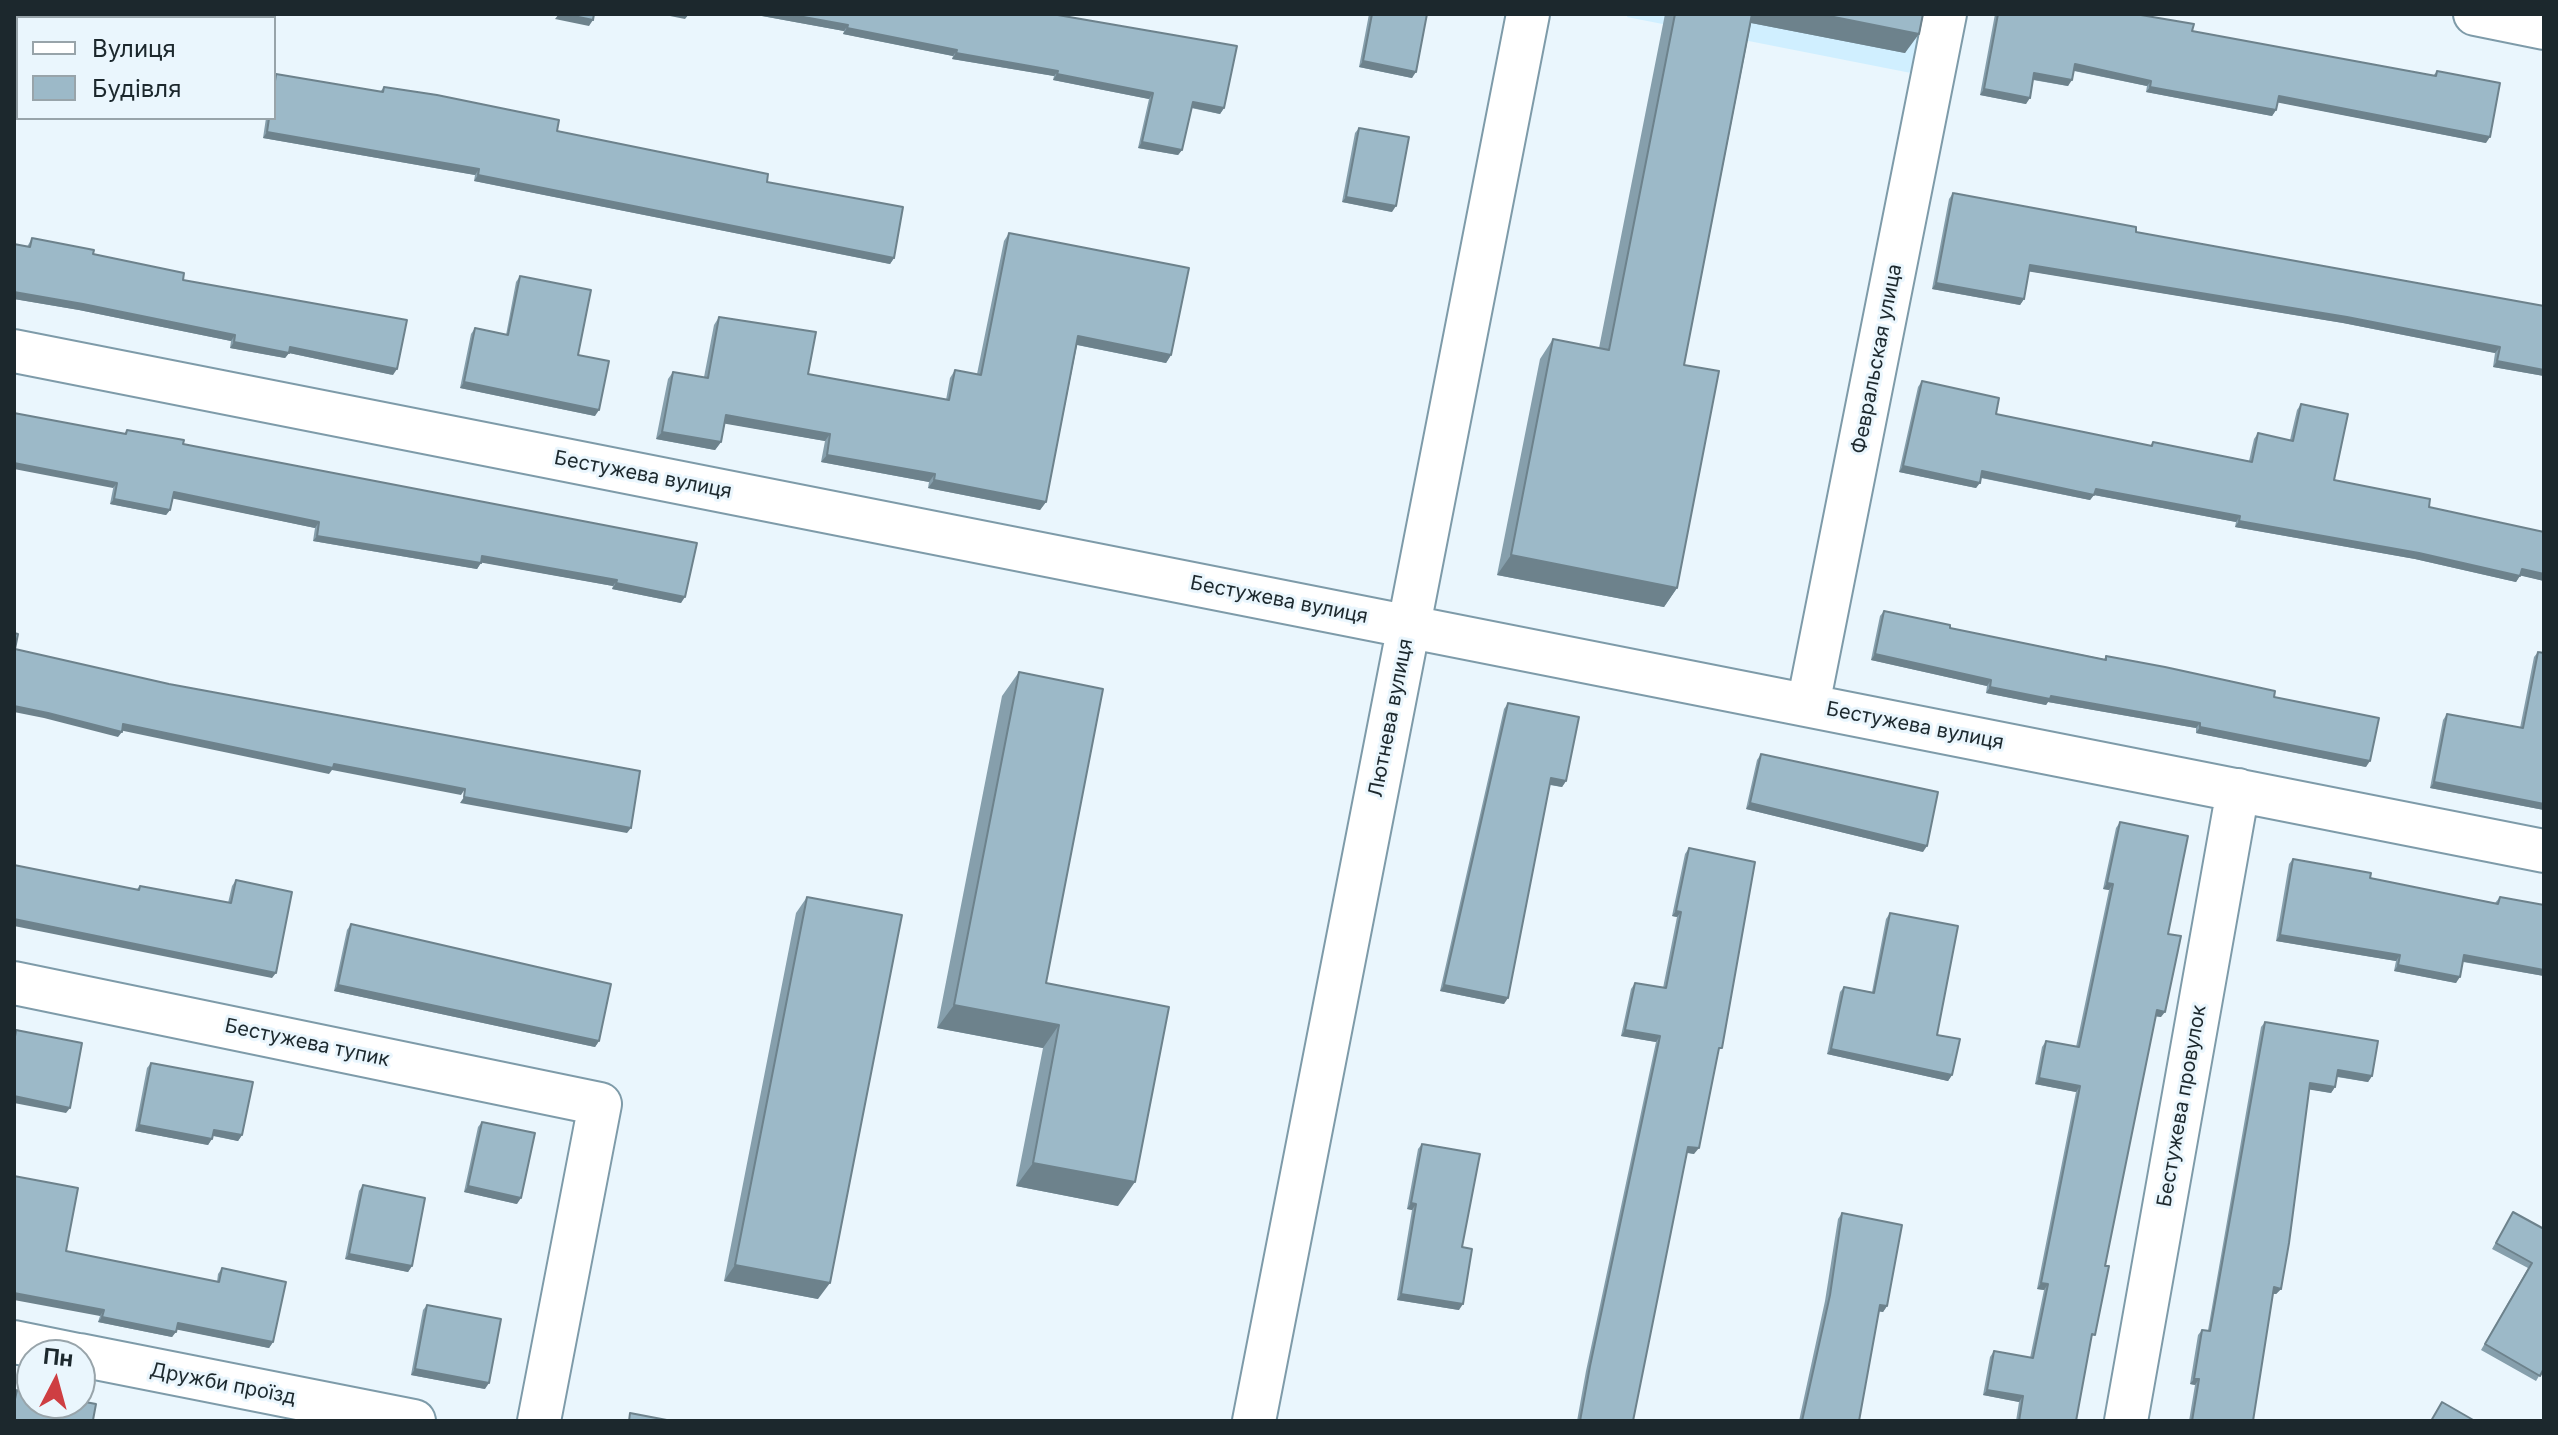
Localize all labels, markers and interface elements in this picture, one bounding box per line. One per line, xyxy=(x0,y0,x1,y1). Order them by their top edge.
legend xyxy=(16,16,276,120)
text: Вулиця xyxy=(92,34,176,63)
text: Будівля xyxy=(92,74,181,103)
street label: Февральская улица xyxy=(1847,262,1907,456)
street label: Бестужева вулиця xyxy=(552,446,734,504)
street label: Бестужева вулиця xyxy=(1188,571,1370,629)
street label: Лютнева вулиця xyxy=(1364,637,1418,799)
street label: Бестужева вулиця xyxy=(1824,697,2006,755)
street label: Бестужева провулок xyxy=(2152,1003,2212,1209)
street label: Бестужева тупик xyxy=(222,1014,392,1072)
north arrow xyxy=(16,1339,96,1419)
text: Пн xyxy=(42,1343,75,1372)
street label: Дружби проїзд xyxy=(148,1358,298,1410)

